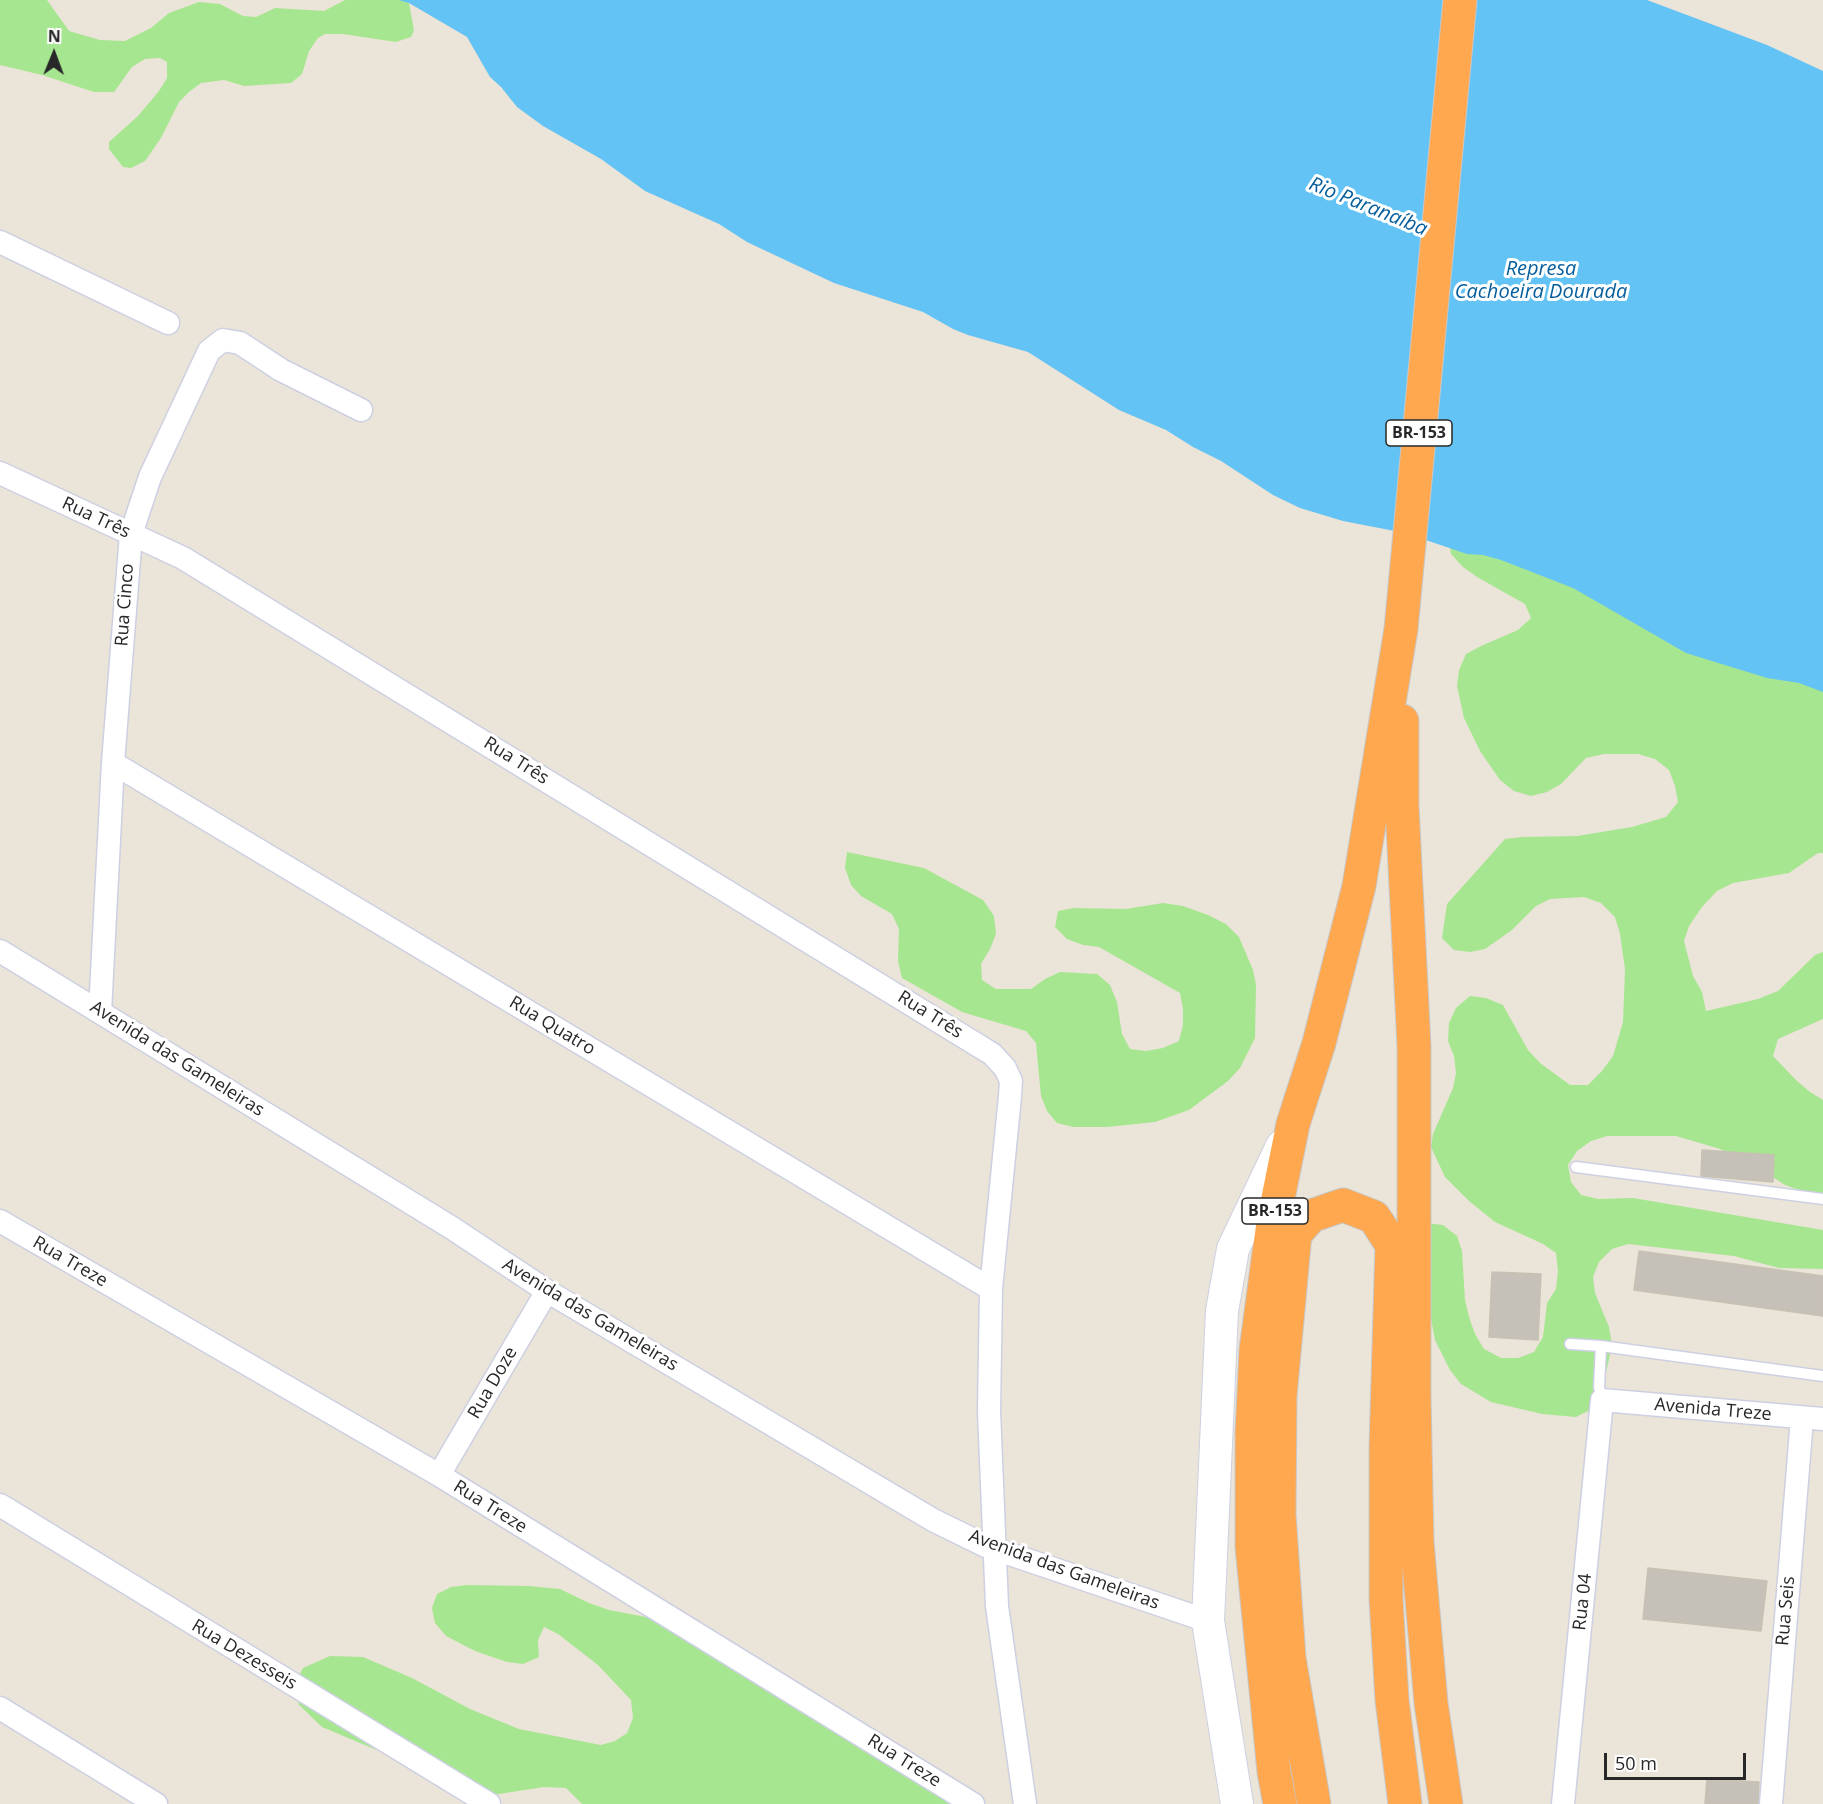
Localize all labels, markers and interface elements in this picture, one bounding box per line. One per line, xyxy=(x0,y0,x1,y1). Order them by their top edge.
north arrow xyxy=(24,24,84,84)
text: N xyxy=(48,25,61,47)
water label: Rio Paranaíba xyxy=(1305,172,1431,242)
water label: Represa Cachoeira Dourada xyxy=(1455,257,1627,304)
road number: BR-153 xyxy=(1386,420,1452,446)
street label: Rua Três xyxy=(58,493,134,543)
street label: Rua Cinco xyxy=(111,563,139,647)
street label: Rua Três xyxy=(479,733,553,789)
street label: Rua Três xyxy=(893,987,967,1043)
street label: Rua Quatro xyxy=(505,992,599,1060)
street label: Avenida das Gameleiras xyxy=(86,997,268,1121)
road number: BR-153 xyxy=(1242,1198,1308,1224)
street label: Rua Treze xyxy=(29,1232,111,1292)
street label: Avenida das Gameleiras xyxy=(498,1254,682,1376)
street label: Rua Doze xyxy=(464,1343,522,1423)
street label: Avenida Treze xyxy=(1653,1394,1773,1426)
street label: Rua Treze xyxy=(449,1476,531,1538)
street label: Avenida das Gameleiras xyxy=(966,1525,1162,1615)
street label: Rua 04 xyxy=(1569,1572,1597,1632)
street label: Rua Seis xyxy=(1772,1575,1800,1647)
street label: Rua Dezesseis xyxy=(187,1615,301,1695)
street label: Rua Treze xyxy=(863,1730,945,1792)
scale bar xyxy=(1607,1741,1750,1779)
text: 50 m xyxy=(1615,1751,1657,1775)

